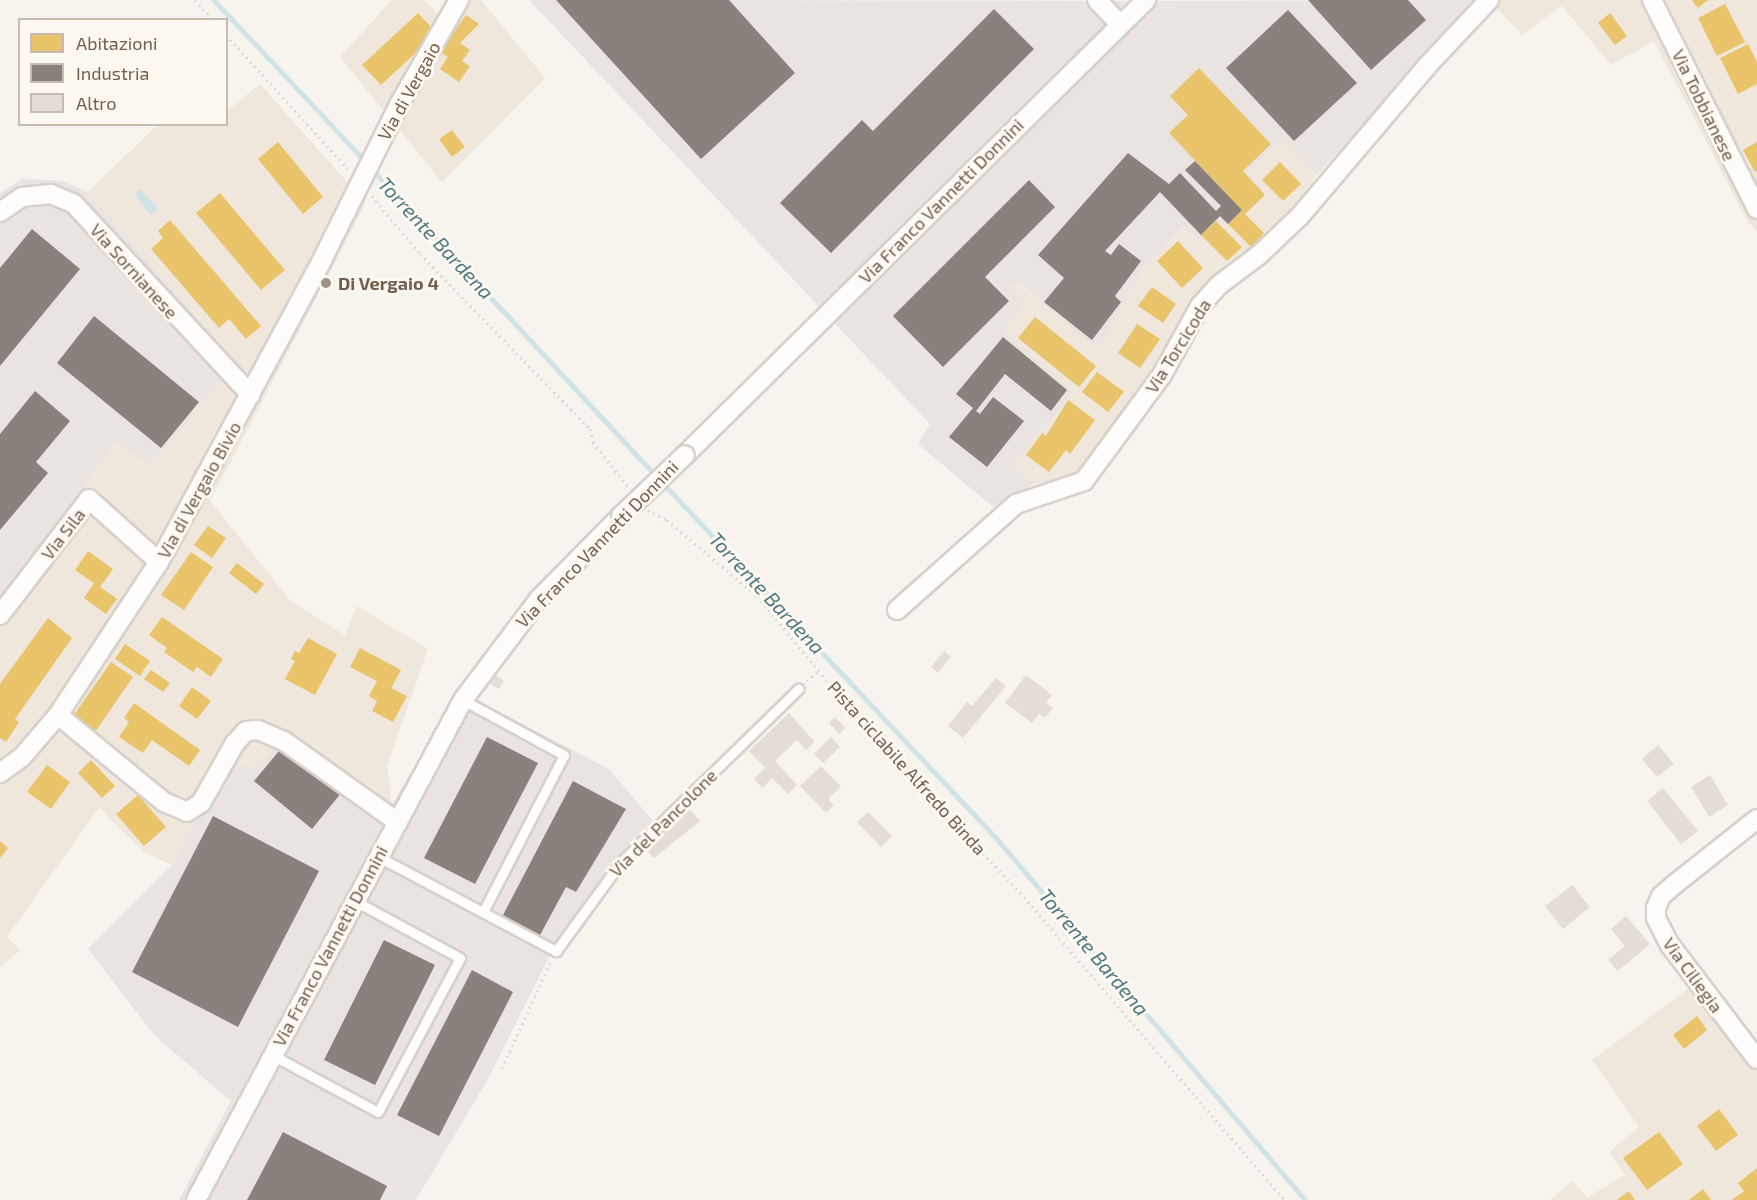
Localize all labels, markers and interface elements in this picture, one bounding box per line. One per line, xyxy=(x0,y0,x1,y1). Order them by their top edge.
legend xyxy=(18,18,228,126)
text: Abitazioni xyxy=(76,32,157,54)
street label: Via di Vergaio xyxy=(373,38,445,144)
street label: Via Tobbianese xyxy=(1668,46,1740,164)
text: Industria xyxy=(76,62,149,84)
text: Altro xyxy=(76,92,116,114)
street label: Via Franco Vannetti Donnini xyxy=(854,114,1028,288)
water label: Torrente Bardena xyxy=(373,172,499,304)
street label: Via Sornianese xyxy=(86,219,182,323)
place label: Di Vergaio 4 xyxy=(338,272,439,294)
marker: Di Vergaio 4 xyxy=(319,276,333,290)
street label: Via Torcicoda xyxy=(1140,295,1216,397)
street label: Via di Vergaio Bivio xyxy=(152,418,246,562)
street label: Via Franco Vannetti Donnini xyxy=(511,456,683,632)
street label: Via Sila xyxy=(36,504,90,564)
water label: Torrente Bardena xyxy=(704,527,830,659)
street label: Pista ciclabile Alfredo Binda xyxy=(823,676,991,860)
street label: Via del Pancolone xyxy=(604,764,722,882)
street label: Via Franco Vannetti Donnini xyxy=(268,842,392,1050)
water label: Torrente Bardena xyxy=(1034,884,1154,1020)
street label: Via Ciliegia xyxy=(1658,933,1728,1017)

